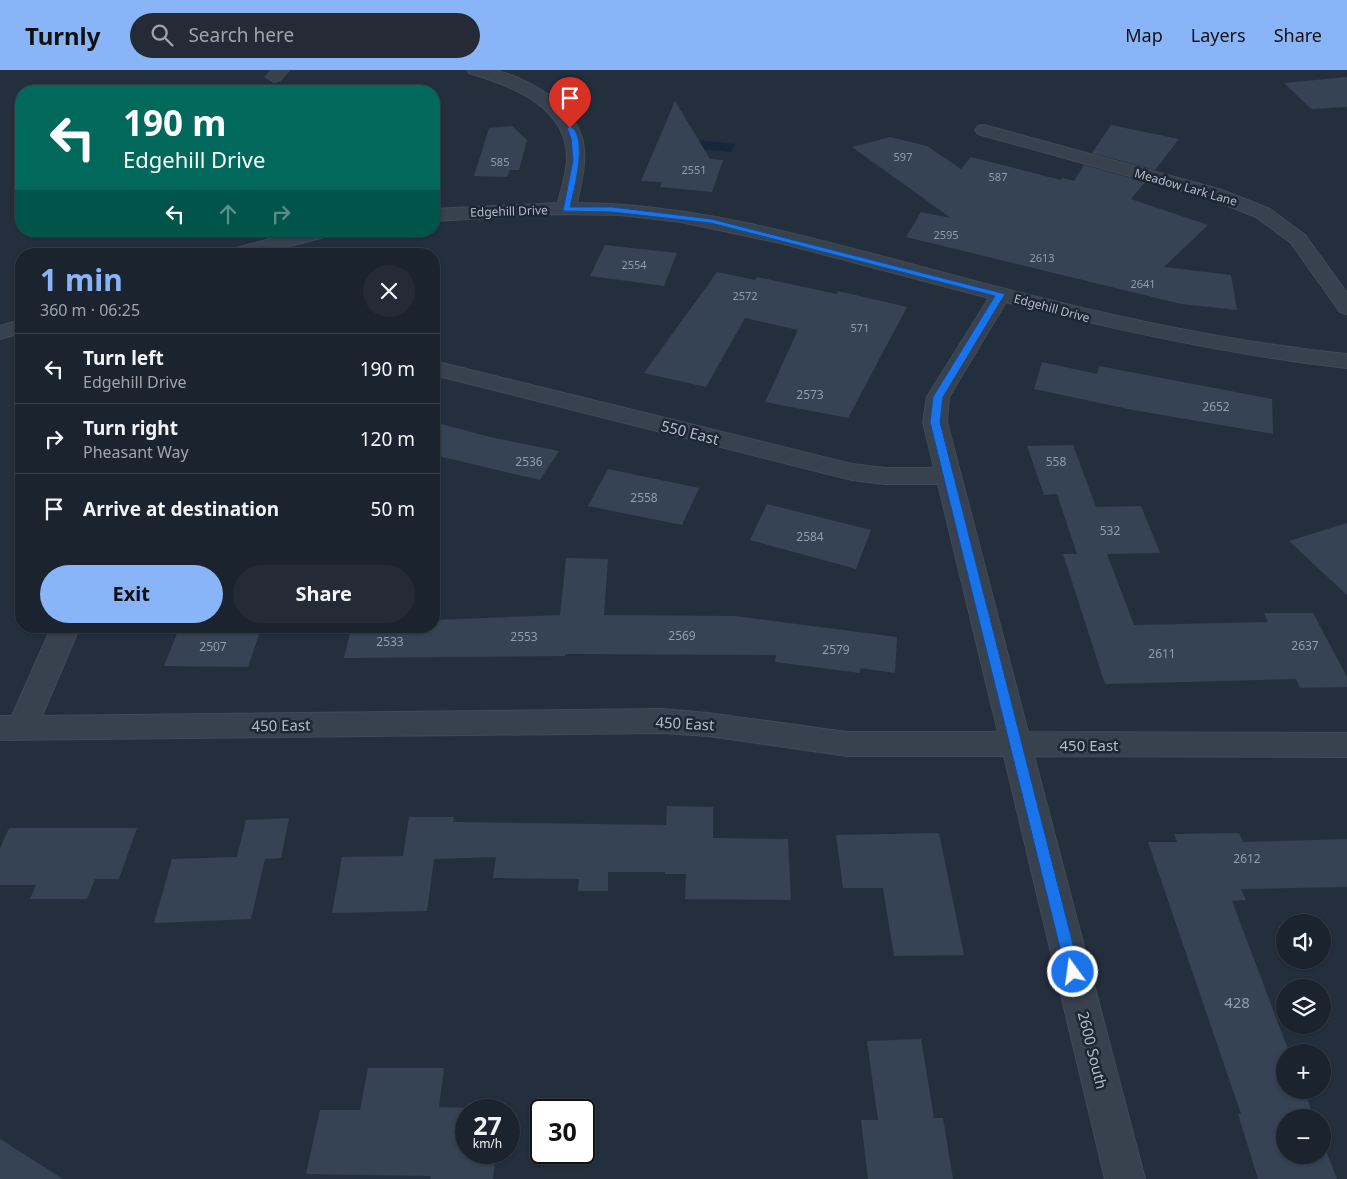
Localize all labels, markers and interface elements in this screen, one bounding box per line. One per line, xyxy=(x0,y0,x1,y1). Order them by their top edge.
search box xyxy=(130,13,480,58)
text: Turnly xyxy=(25,19,100,52)
icon: search xyxy=(148,21,176,49)
text: Search here xyxy=(188,22,294,48)
text: Map xyxy=(1125,23,1163,47)
text: Layers xyxy=(1191,23,1246,47)
text: Share xyxy=(1274,23,1322,47)
pin xyxy=(549,77,591,128)
icon: arrive xyxy=(556,84,584,112)
text: 190 m xyxy=(123,99,226,146)
icon: left xyxy=(40,105,105,170)
text: Edgehill Drive xyxy=(123,144,265,174)
house number: 597 xyxy=(894,149,912,164)
house number: 585 xyxy=(491,154,509,169)
house number: 2551 xyxy=(681,162,707,177)
street label: Meadow Lark Lane xyxy=(1133,164,1240,210)
house number: 587 xyxy=(989,169,1007,184)
icon: left xyxy=(161,200,189,228)
icon: ahead xyxy=(214,200,242,228)
icon: right xyxy=(267,200,295,228)
street label: Edgehill Drive xyxy=(470,201,548,221)
house number: 2595 xyxy=(933,227,959,242)
house number: 2613 xyxy=(1029,250,1055,265)
house number: 2554 xyxy=(621,257,647,272)
text: 1 min xyxy=(40,259,123,300)
button: close xyxy=(363,265,415,317)
house number: 2641 xyxy=(1130,276,1156,291)
house number: 2572 xyxy=(732,288,758,303)
street label: Edgehill Drive xyxy=(1012,290,1092,326)
text: 360 m · 06:25 xyxy=(40,299,140,321)
house number: 571 xyxy=(851,320,869,335)
text: Turn left xyxy=(83,345,164,371)
icon: left xyxy=(40,355,68,383)
text: 190 m xyxy=(360,356,415,382)
text: Edgehill Drive xyxy=(83,371,187,393)
house number: 2573 xyxy=(796,386,824,403)
house number: 2652 xyxy=(1202,398,1230,415)
text: Turn right xyxy=(83,415,178,441)
street label: 550 East xyxy=(659,415,722,449)
icon: right xyxy=(40,425,68,453)
text: 120 m xyxy=(360,426,415,452)
text: Pheasant Way xyxy=(83,441,189,463)
house number: 2536 xyxy=(515,453,543,470)
house number: 558 xyxy=(1046,453,1066,470)
house number: 2558 xyxy=(630,489,658,506)
icon: arrive xyxy=(40,495,68,523)
text: Arrive at destination xyxy=(83,496,279,522)
text: 50 m xyxy=(371,496,415,522)
house number: 532 xyxy=(1100,522,1120,539)
house number: 2584 xyxy=(796,528,824,545)
button: Exit xyxy=(40,565,223,623)
button: Share xyxy=(233,565,415,623)
house number: 2569 xyxy=(668,627,696,644)
house number: 2553 xyxy=(510,628,538,645)
house number: 2533 xyxy=(376,633,404,650)
house number: 2637 xyxy=(1291,637,1319,654)
house number: 2507 xyxy=(199,638,227,655)
house number: 2579 xyxy=(822,641,850,658)
house number: 2611 xyxy=(1148,645,1176,662)
street label: 450 East xyxy=(655,711,716,735)
street label: 450 East xyxy=(251,714,311,736)
street label: 450 East xyxy=(1060,735,1119,755)
house number: 2612 xyxy=(1233,850,1261,867)
map controls xyxy=(1276,914,1331,1164)
button: sound xyxy=(1276,914,1331,969)
position arrow xyxy=(1046,945,1098,997)
button: layers xyxy=(1276,979,1331,1034)
house number: 428 xyxy=(1224,992,1250,1012)
street label: 2600 South xyxy=(1074,1009,1112,1091)
button: + xyxy=(1276,1044,1331,1099)
speed limit sign: 30 xyxy=(530,1099,595,1164)
text: 27 xyxy=(473,1108,502,1142)
button: − xyxy=(1276,1109,1331,1164)
text: km/h xyxy=(473,1135,502,1152)

